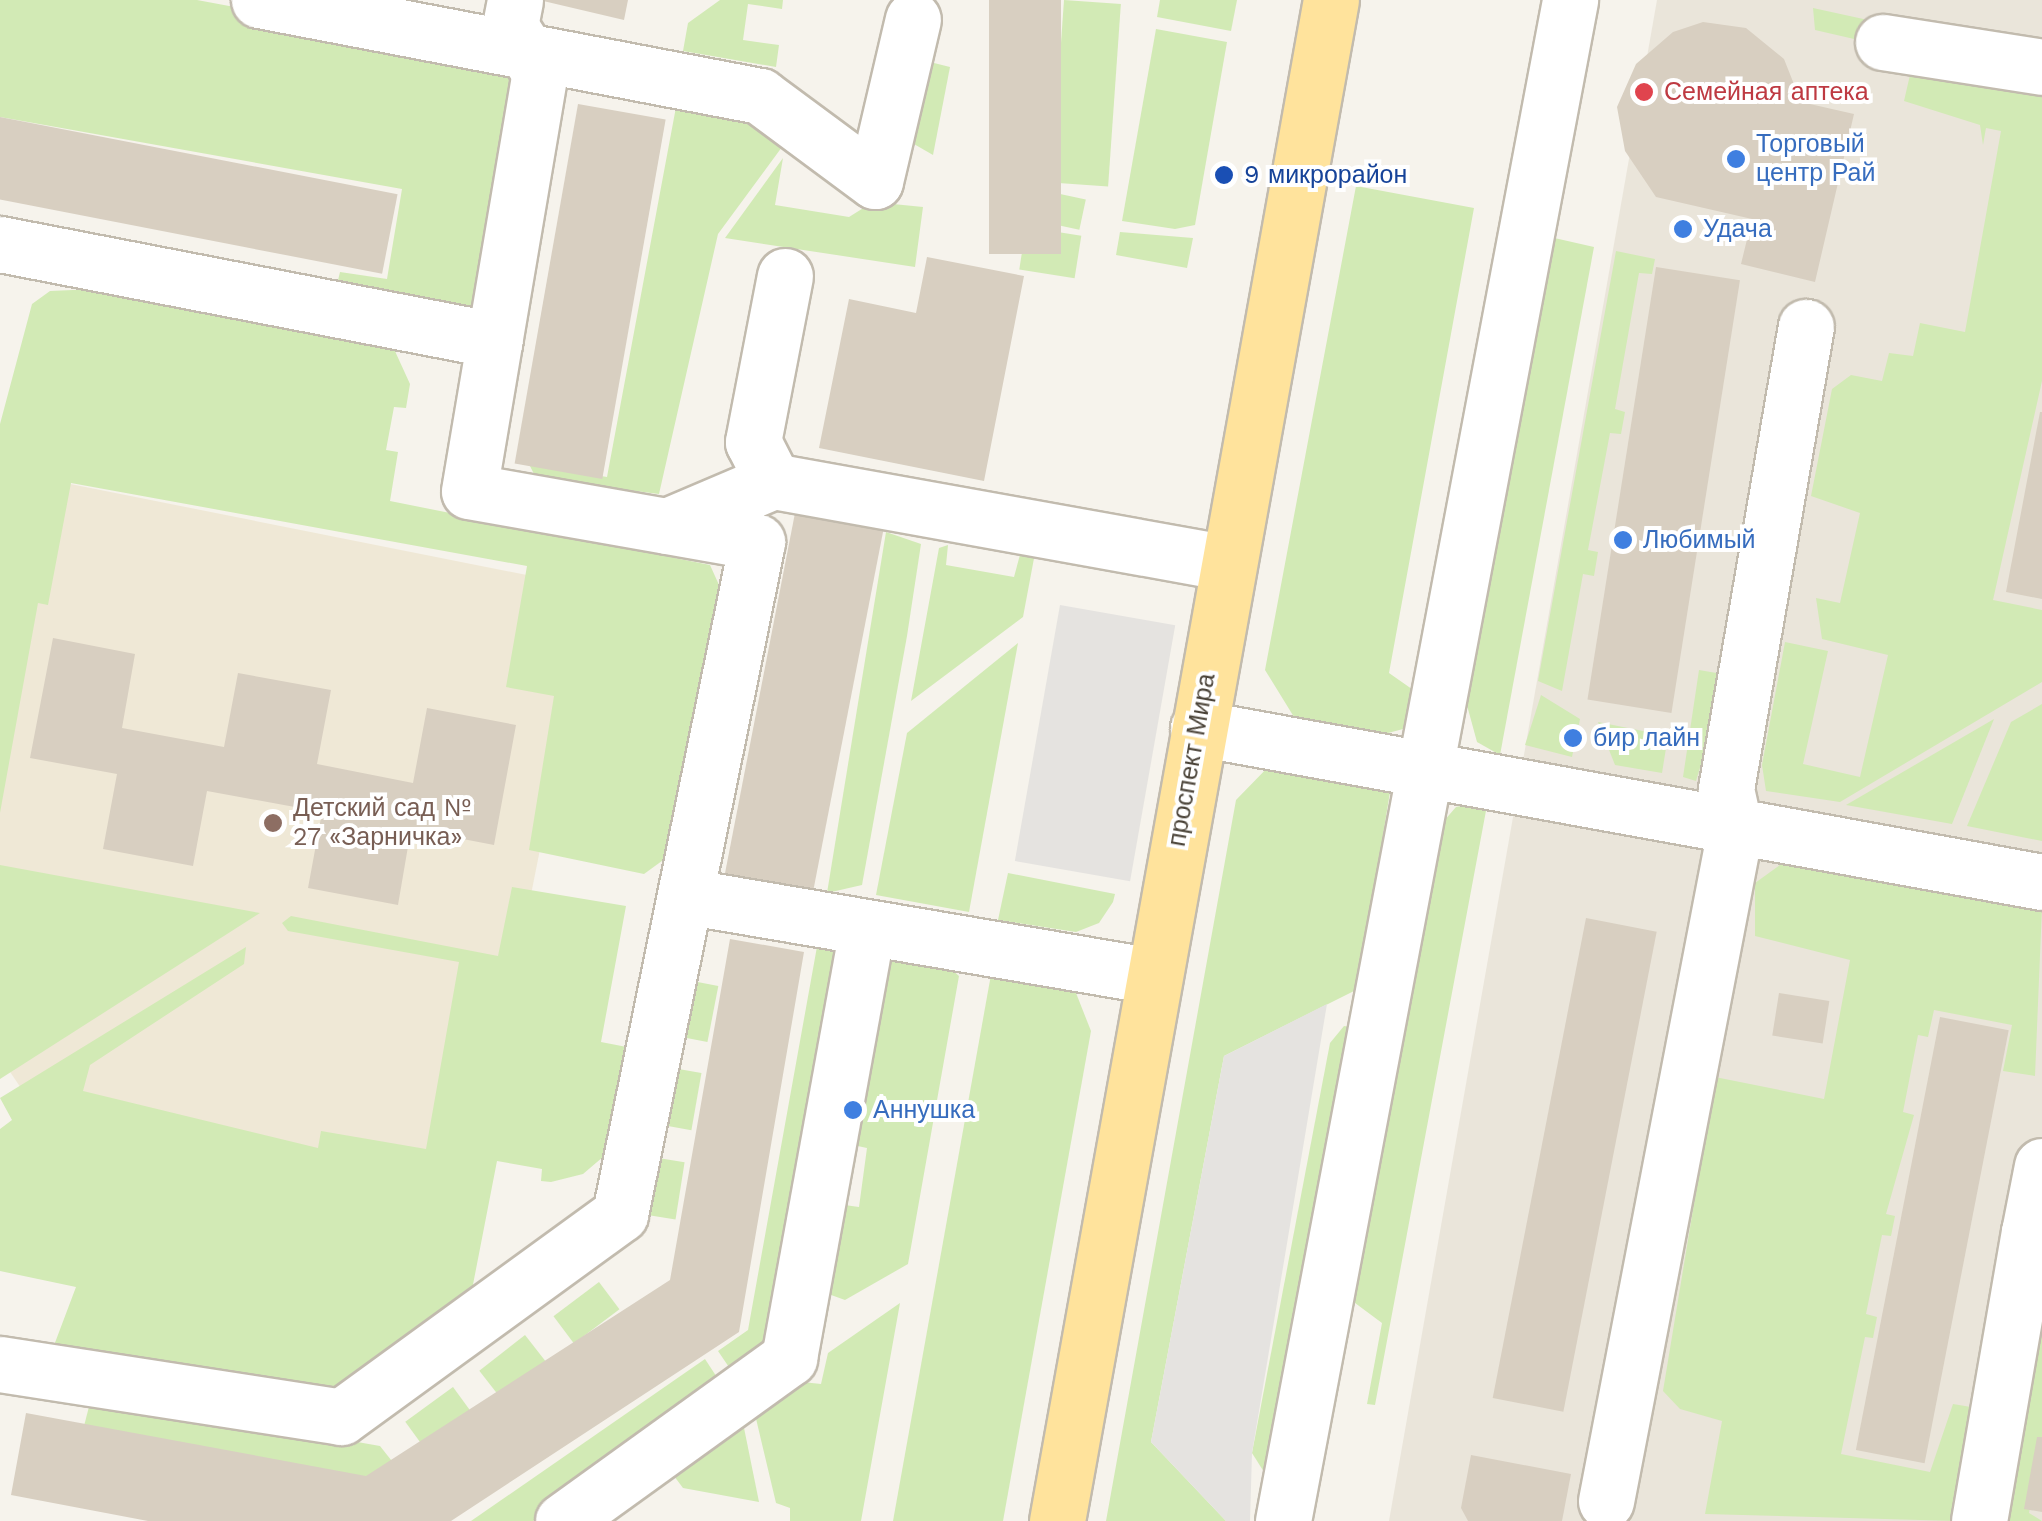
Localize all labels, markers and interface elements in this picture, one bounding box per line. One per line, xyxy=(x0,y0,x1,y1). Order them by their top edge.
place label: Семейная аптека xyxy=(1664,77,1869,107)
marker: Семейная аптека xyxy=(1633,81,1655,103)
place label: Торговый центр Рай xyxy=(1756,130,1875,189)
marker: Торговый центр Рай xyxy=(1725,148,1747,170)
place label: 9 микрорайон xyxy=(1244,160,1407,190)
marker: 9 микрорайон xyxy=(1213,164,1235,186)
place label: Удача xyxy=(1703,214,1772,244)
marker: Удача xyxy=(1672,218,1694,240)
place label: Любимый xyxy=(1643,525,1756,555)
marker: Любимый xyxy=(1612,529,1634,551)
street label: проспект Мира xyxy=(1162,671,1222,849)
place label: бир лайн xyxy=(1593,723,1700,753)
marker: бир лайн xyxy=(1562,727,1584,749)
place label: Детский сад № 27 «Зарничка» xyxy=(293,794,471,853)
marker: Детский сад № 27 «Зарничка» xyxy=(262,812,284,834)
place label: Аннушка xyxy=(873,1095,975,1125)
marker: Аннушка xyxy=(842,1099,864,1121)

